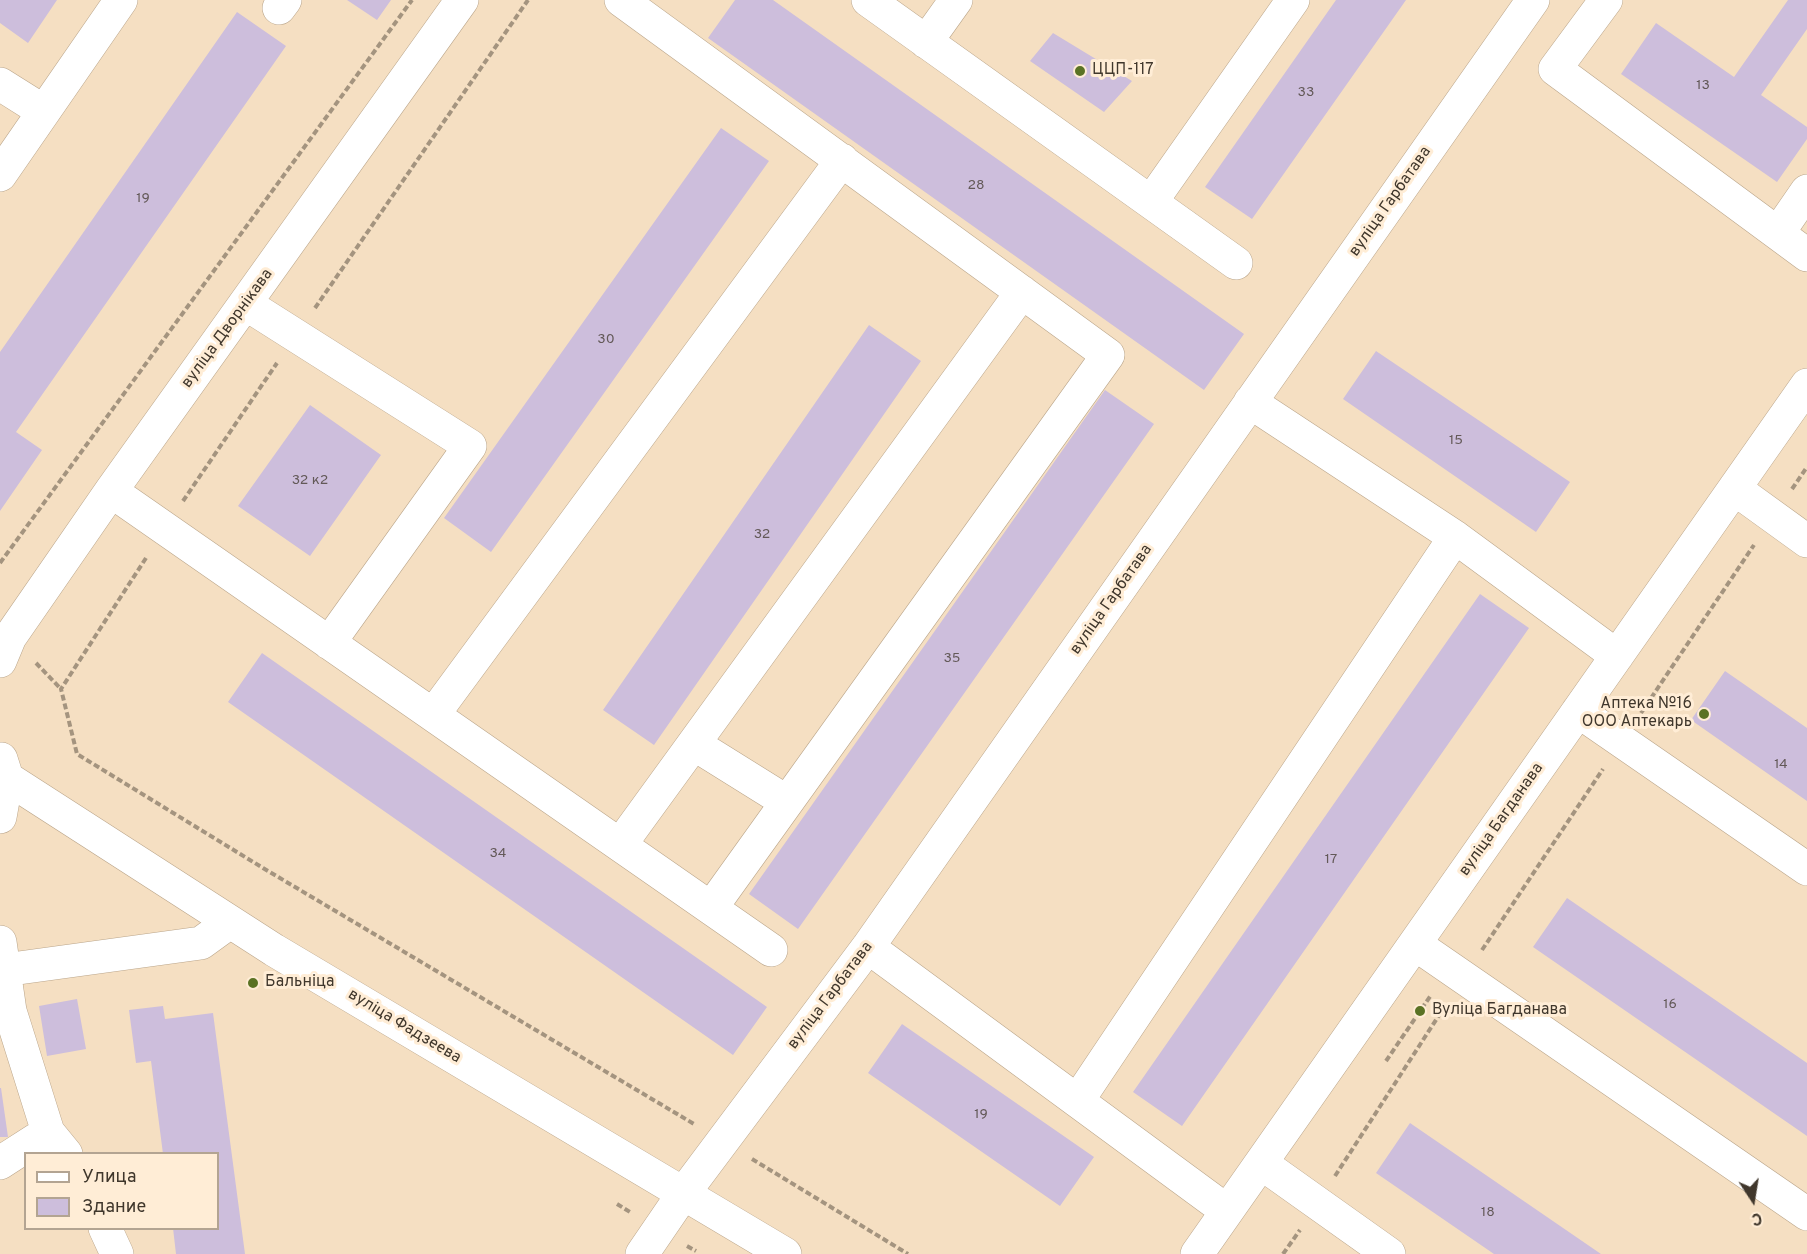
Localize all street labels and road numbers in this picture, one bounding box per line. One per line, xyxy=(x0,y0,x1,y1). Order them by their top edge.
street label: вуліца Гарбатава xyxy=(1346,143,1436,261)
street label: вуліца Дворнікава xyxy=(178,266,278,392)
street label: вуліца Гарбатава xyxy=(1067,541,1157,659)
street label: вуліца Багданава xyxy=(1456,760,1548,880)
street label: вуліца Гарбатава xyxy=(784,938,878,1054)
street label: вуліца Фадзеева xyxy=(344,986,464,1068)

